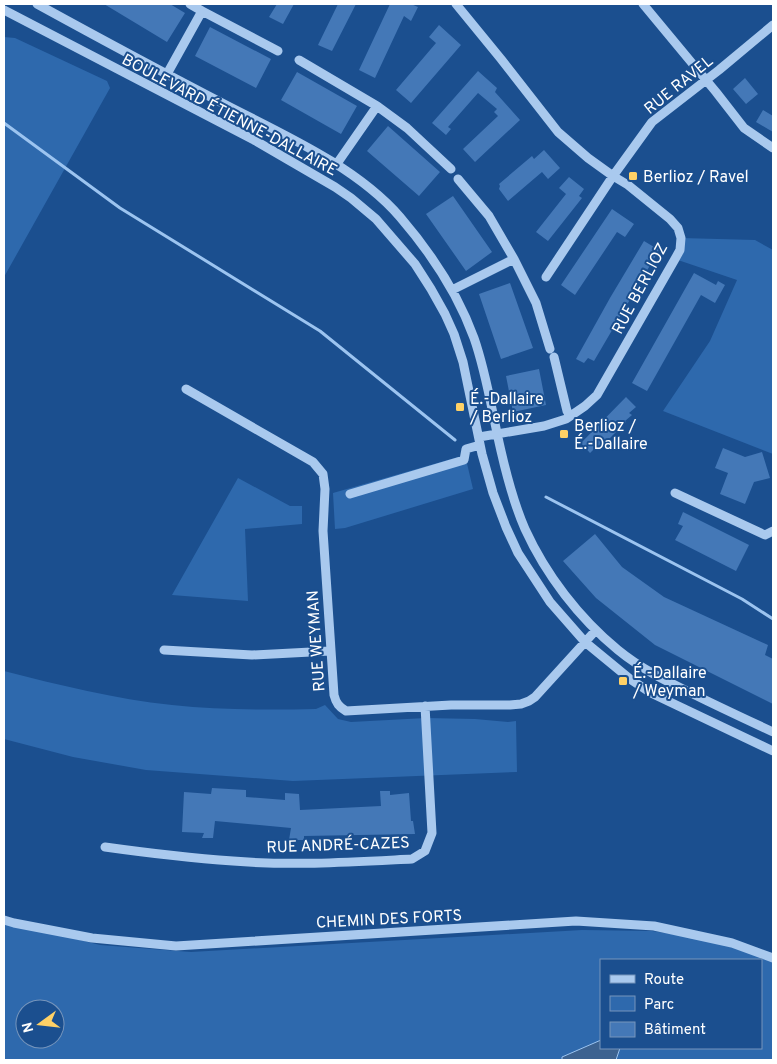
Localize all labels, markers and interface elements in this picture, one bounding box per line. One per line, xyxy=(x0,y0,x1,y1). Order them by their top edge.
street label: BOULEVARD ÉTIENNE-DALLAIRE xyxy=(118,49,341,181)
street label: RUE RAVEL xyxy=(641,52,718,119)
place label: Berlioz / Ravel xyxy=(643,168,749,188)
marker: Berlioz / Ravel xyxy=(627,170,639,182)
street label: RUE BERLIOZ xyxy=(608,240,673,338)
place label: É.-Dallaire / Berlioz xyxy=(469,388,544,428)
marker: É.-Dallaire / Berlioz xyxy=(454,401,466,413)
place label: Berlioz / É.-Dallaire xyxy=(574,417,648,455)
marker: Berlioz / É.-Dallaire xyxy=(558,428,570,440)
street label: RUE WEYMAN xyxy=(303,590,331,692)
place label: É.-Dallaire / Weyman xyxy=(632,662,707,702)
marker: É.-Dallaire / Weyman xyxy=(617,675,629,687)
street label: RUE ANDRÉ-CAZES xyxy=(266,832,410,858)
street label: CHEMIN DES FORTS xyxy=(315,906,463,934)
legend xyxy=(600,959,762,1049)
text: Route xyxy=(644,971,684,990)
text: Parc xyxy=(644,996,674,1015)
north arrow xyxy=(15,999,65,1049)
text: N xyxy=(19,1020,38,1034)
text: Bâtiment xyxy=(644,1021,706,1040)

